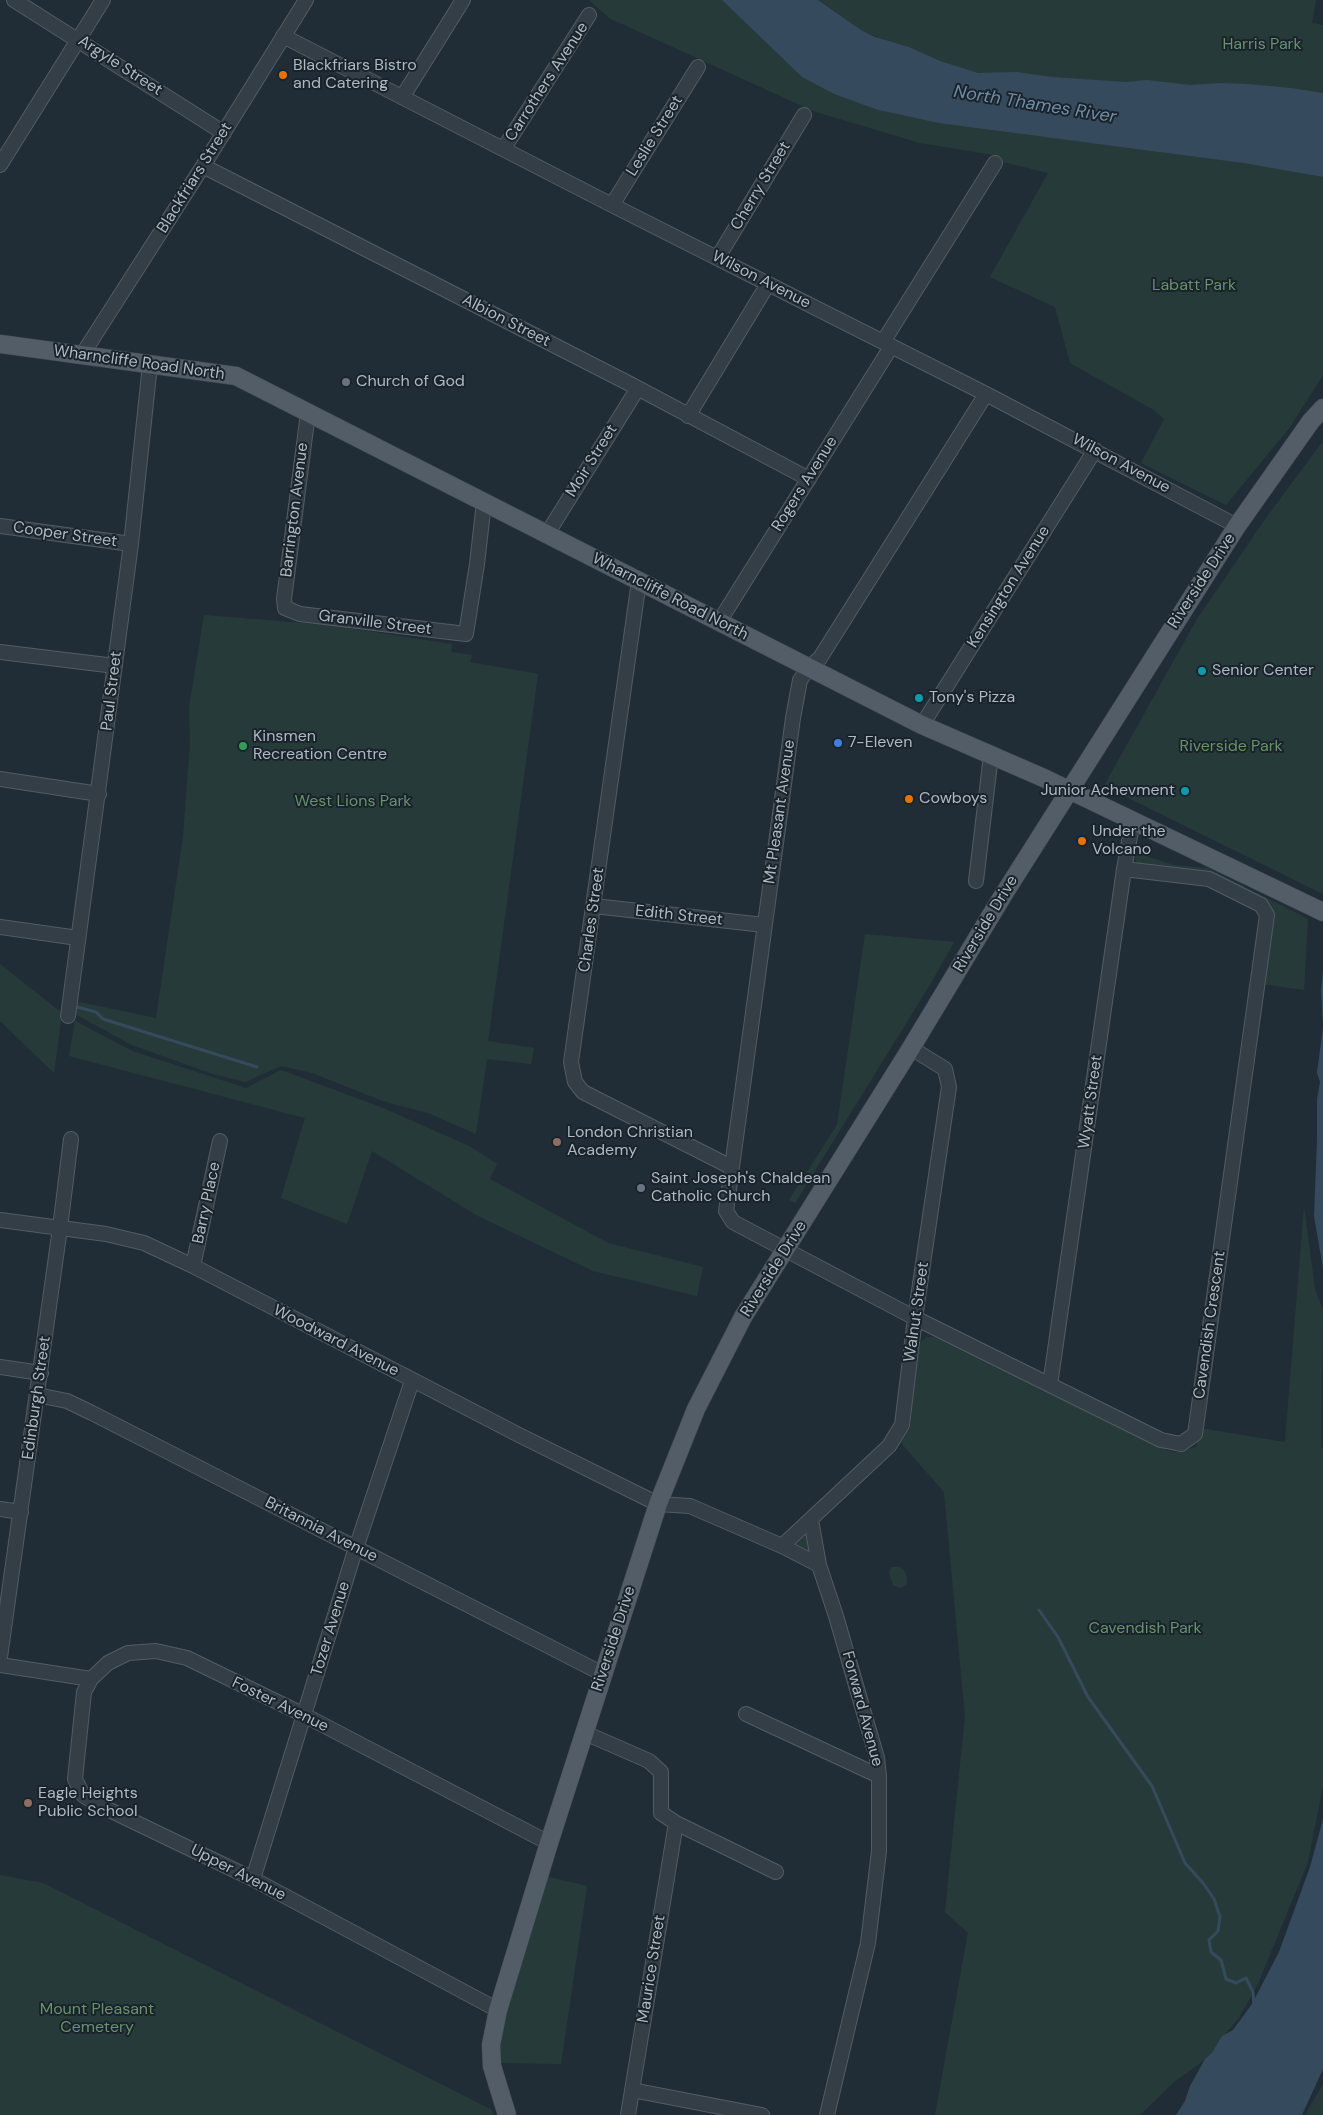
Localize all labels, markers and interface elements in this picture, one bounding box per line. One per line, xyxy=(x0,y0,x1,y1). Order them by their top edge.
street label: Carrothers Avenue xyxy=(501,19,593,145)
street label: Argyle Street xyxy=(74,32,166,100)
park label: Harris Park xyxy=(1222,35,1302,55)
place label: Blackfriars Bistro and Catering xyxy=(293,56,417,94)
marker: Blackfriars Bistro and Catering xyxy=(277,69,289,81)
water label: North Thames River xyxy=(952,81,1118,129)
street label: Leslie Street xyxy=(623,92,687,180)
street label: Blackfriars Street xyxy=(153,119,237,237)
street label: Cherry Street xyxy=(727,138,795,234)
street label: Wilson Avenue xyxy=(708,247,814,313)
park label: Labatt Park xyxy=(1152,276,1236,296)
street label: Albion Street xyxy=(459,291,553,351)
street label: Wharncliffe Road North xyxy=(52,341,226,385)
place label: Church of God xyxy=(356,372,465,392)
marker: Church of God xyxy=(340,376,352,388)
street label: Moir Street xyxy=(562,421,622,501)
street label: Wilson Avenue xyxy=(1069,430,1173,498)
street label: Rogers Avenue xyxy=(768,433,842,535)
street label: Barrington Avenue xyxy=(277,442,313,578)
street label: Cooper Street xyxy=(12,518,118,552)
street label: Kensington Avenue xyxy=(964,522,1054,652)
street label: Riverside Drive xyxy=(1164,530,1240,632)
street label: Wharncliffe Road North xyxy=(589,549,751,645)
street label: Granville Street xyxy=(317,607,433,639)
street label: Paul Street xyxy=(98,650,126,732)
place label: Senior Center xyxy=(1212,661,1314,681)
marker: Senior Center xyxy=(1196,665,1208,677)
place label: Tony's Pizza xyxy=(929,688,1015,708)
marker: Tony's Pizza xyxy=(913,692,925,704)
place label: Kinsmen Recreation Centre xyxy=(253,727,387,765)
place label: 7-Eleven xyxy=(848,733,912,753)
marker: 7-Eleven xyxy=(832,737,844,749)
park label: Riverside Park xyxy=(1179,737,1283,757)
street label: Mt Pleasant Avenue xyxy=(760,739,800,885)
marker: Kinsmen Recreation Centre xyxy=(237,740,249,752)
place label: Junior Achevment xyxy=(1041,781,1175,801)
marker: Junior Achevment xyxy=(1179,785,1191,797)
place label: Cowboys xyxy=(919,789,987,809)
park label: West Lions Park xyxy=(295,792,411,812)
marker: Cowboys xyxy=(903,793,915,805)
place label: Under the Volcano xyxy=(1092,822,1166,860)
marker: Under the Volcano xyxy=(1076,835,1088,847)
street label: Charles Street xyxy=(575,866,609,974)
street label: Riverside Drive xyxy=(950,872,1022,976)
street label: Edith Street xyxy=(634,902,724,930)
street label: Wyatt Street xyxy=(1075,1054,1107,1150)
place label: London Christian Academy xyxy=(567,1123,693,1161)
marker: London Christian Academy xyxy=(551,1136,563,1148)
street label: Barry Place xyxy=(189,1160,225,1246)
place label: Saint Joseph's Chaldean Catholic Church xyxy=(651,1169,830,1207)
marker: Saint Joseph's Chaldean Catholic Church xyxy=(635,1182,647,1194)
street label: Riverside Drive xyxy=(737,1217,811,1321)
street label: Cavendish Crescent xyxy=(1190,1250,1230,1400)
street label: Walnut Street xyxy=(900,1261,934,1363)
street label: Woodward Avenue xyxy=(270,1301,402,1381)
street label: Edinburgh Street xyxy=(19,1335,55,1461)
street label: Britannia Avenue xyxy=(261,1493,381,1567)
street label: Tozer Avenue xyxy=(307,1579,355,1679)
street label: Riverside Drive xyxy=(588,1584,640,1694)
park label: Cavendish Park xyxy=(1088,1619,1202,1639)
street label: Forward Avenue xyxy=(837,1649,887,1769)
street label: Foster Avenue xyxy=(229,1673,331,1737)
place label: Eagle Heights Public School xyxy=(38,1784,138,1822)
marker: Eagle Heights Public School xyxy=(22,1797,34,1809)
street label: Upper Avenue xyxy=(187,1841,289,1905)
street label: Maurice Street xyxy=(634,1914,670,2024)
park label: Mount Pleasant Cemetery xyxy=(40,2000,154,2038)

